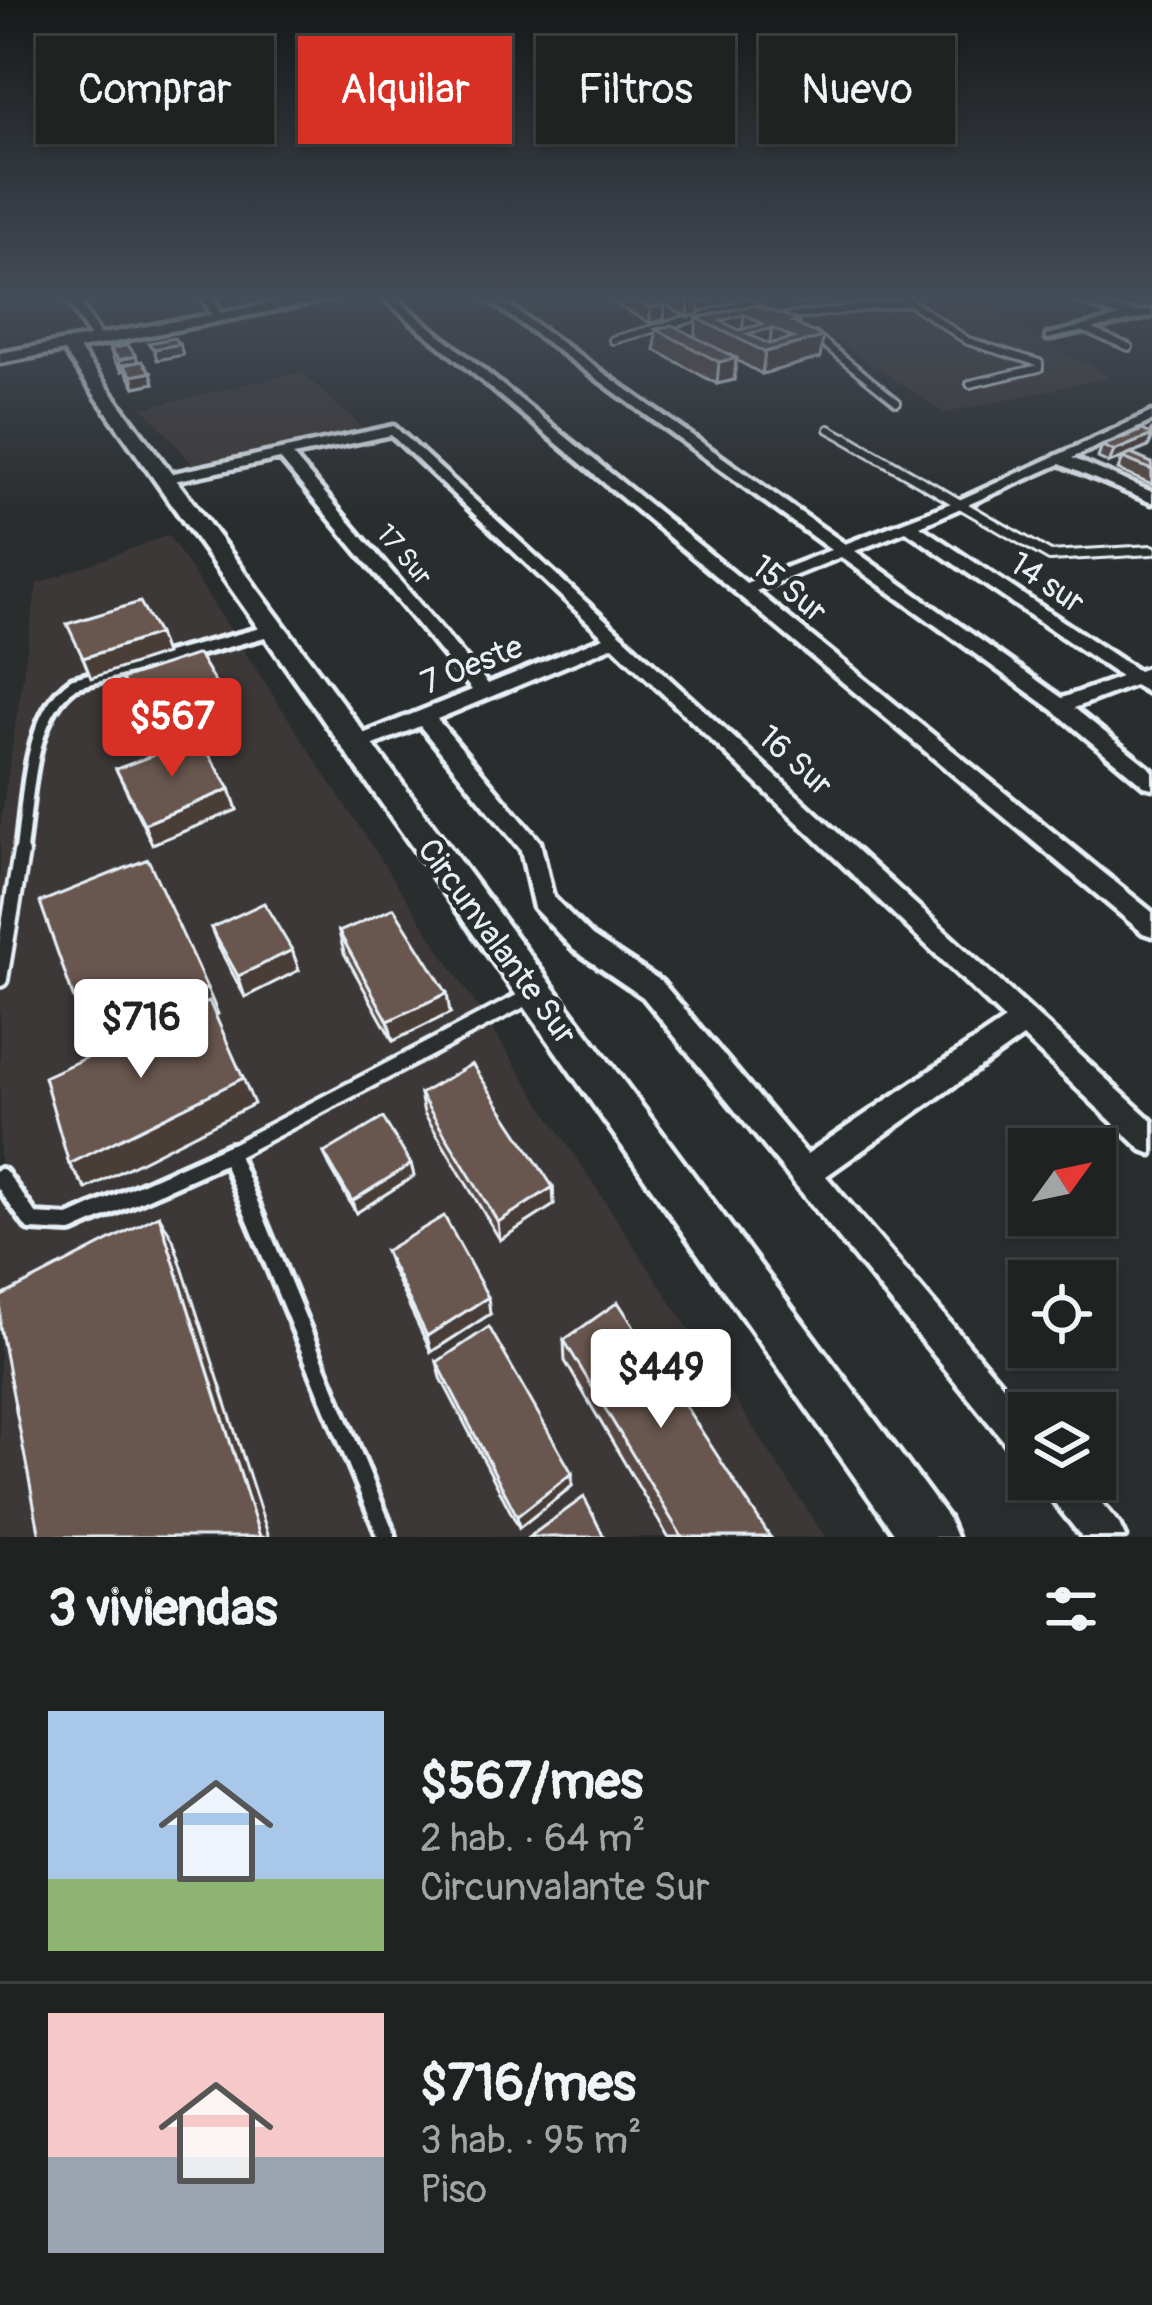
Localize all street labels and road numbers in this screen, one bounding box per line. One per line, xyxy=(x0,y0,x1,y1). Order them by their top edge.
street label: 17 Sur xyxy=(369,518,439,593)
street label: 14 sur xyxy=(1002,543,1092,623)
street label: 15 Sur xyxy=(743,546,835,632)
street label: 7 Oeste xyxy=(415,626,529,704)
street label: 16 Sur xyxy=(749,717,841,805)
street label: Circunvalante Sur xyxy=(408,831,586,1053)

